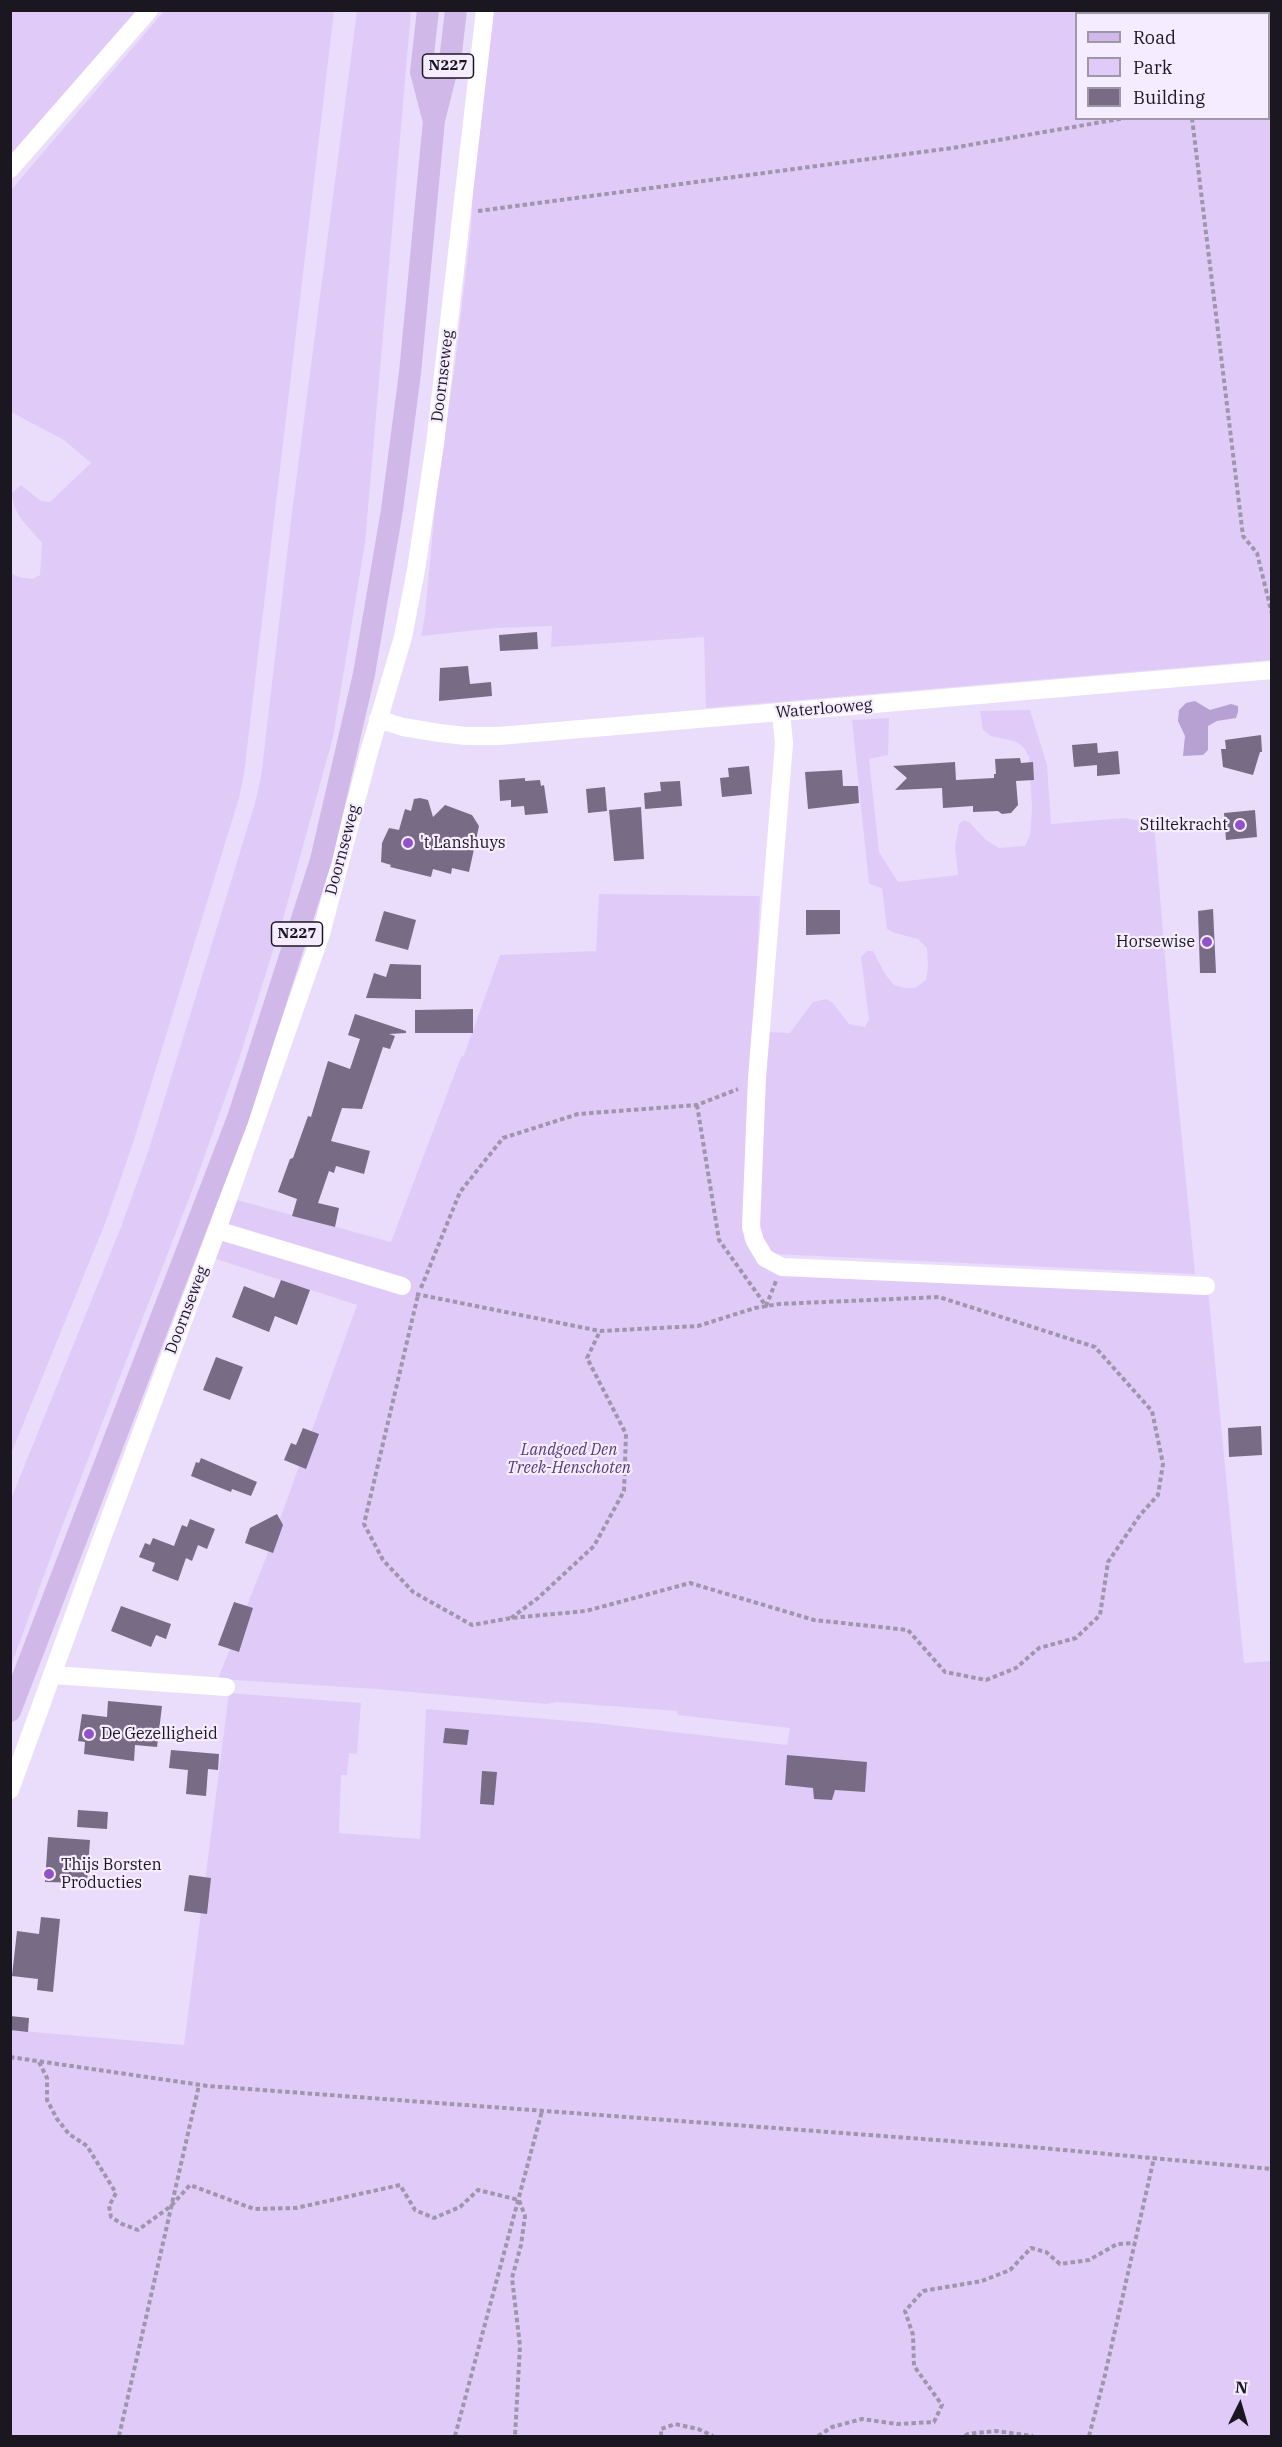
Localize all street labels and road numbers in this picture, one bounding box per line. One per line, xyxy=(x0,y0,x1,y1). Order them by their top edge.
road number: N227 xyxy=(422,54,474,78)
street label: Doornseweg xyxy=(428,329,458,423)
street label: Waterlooweg xyxy=(775,695,873,723)
street label: Doornseweg xyxy=(322,803,364,897)
road number: N227 xyxy=(272,922,322,946)
street label: Doornseweg xyxy=(161,1263,213,1357)

